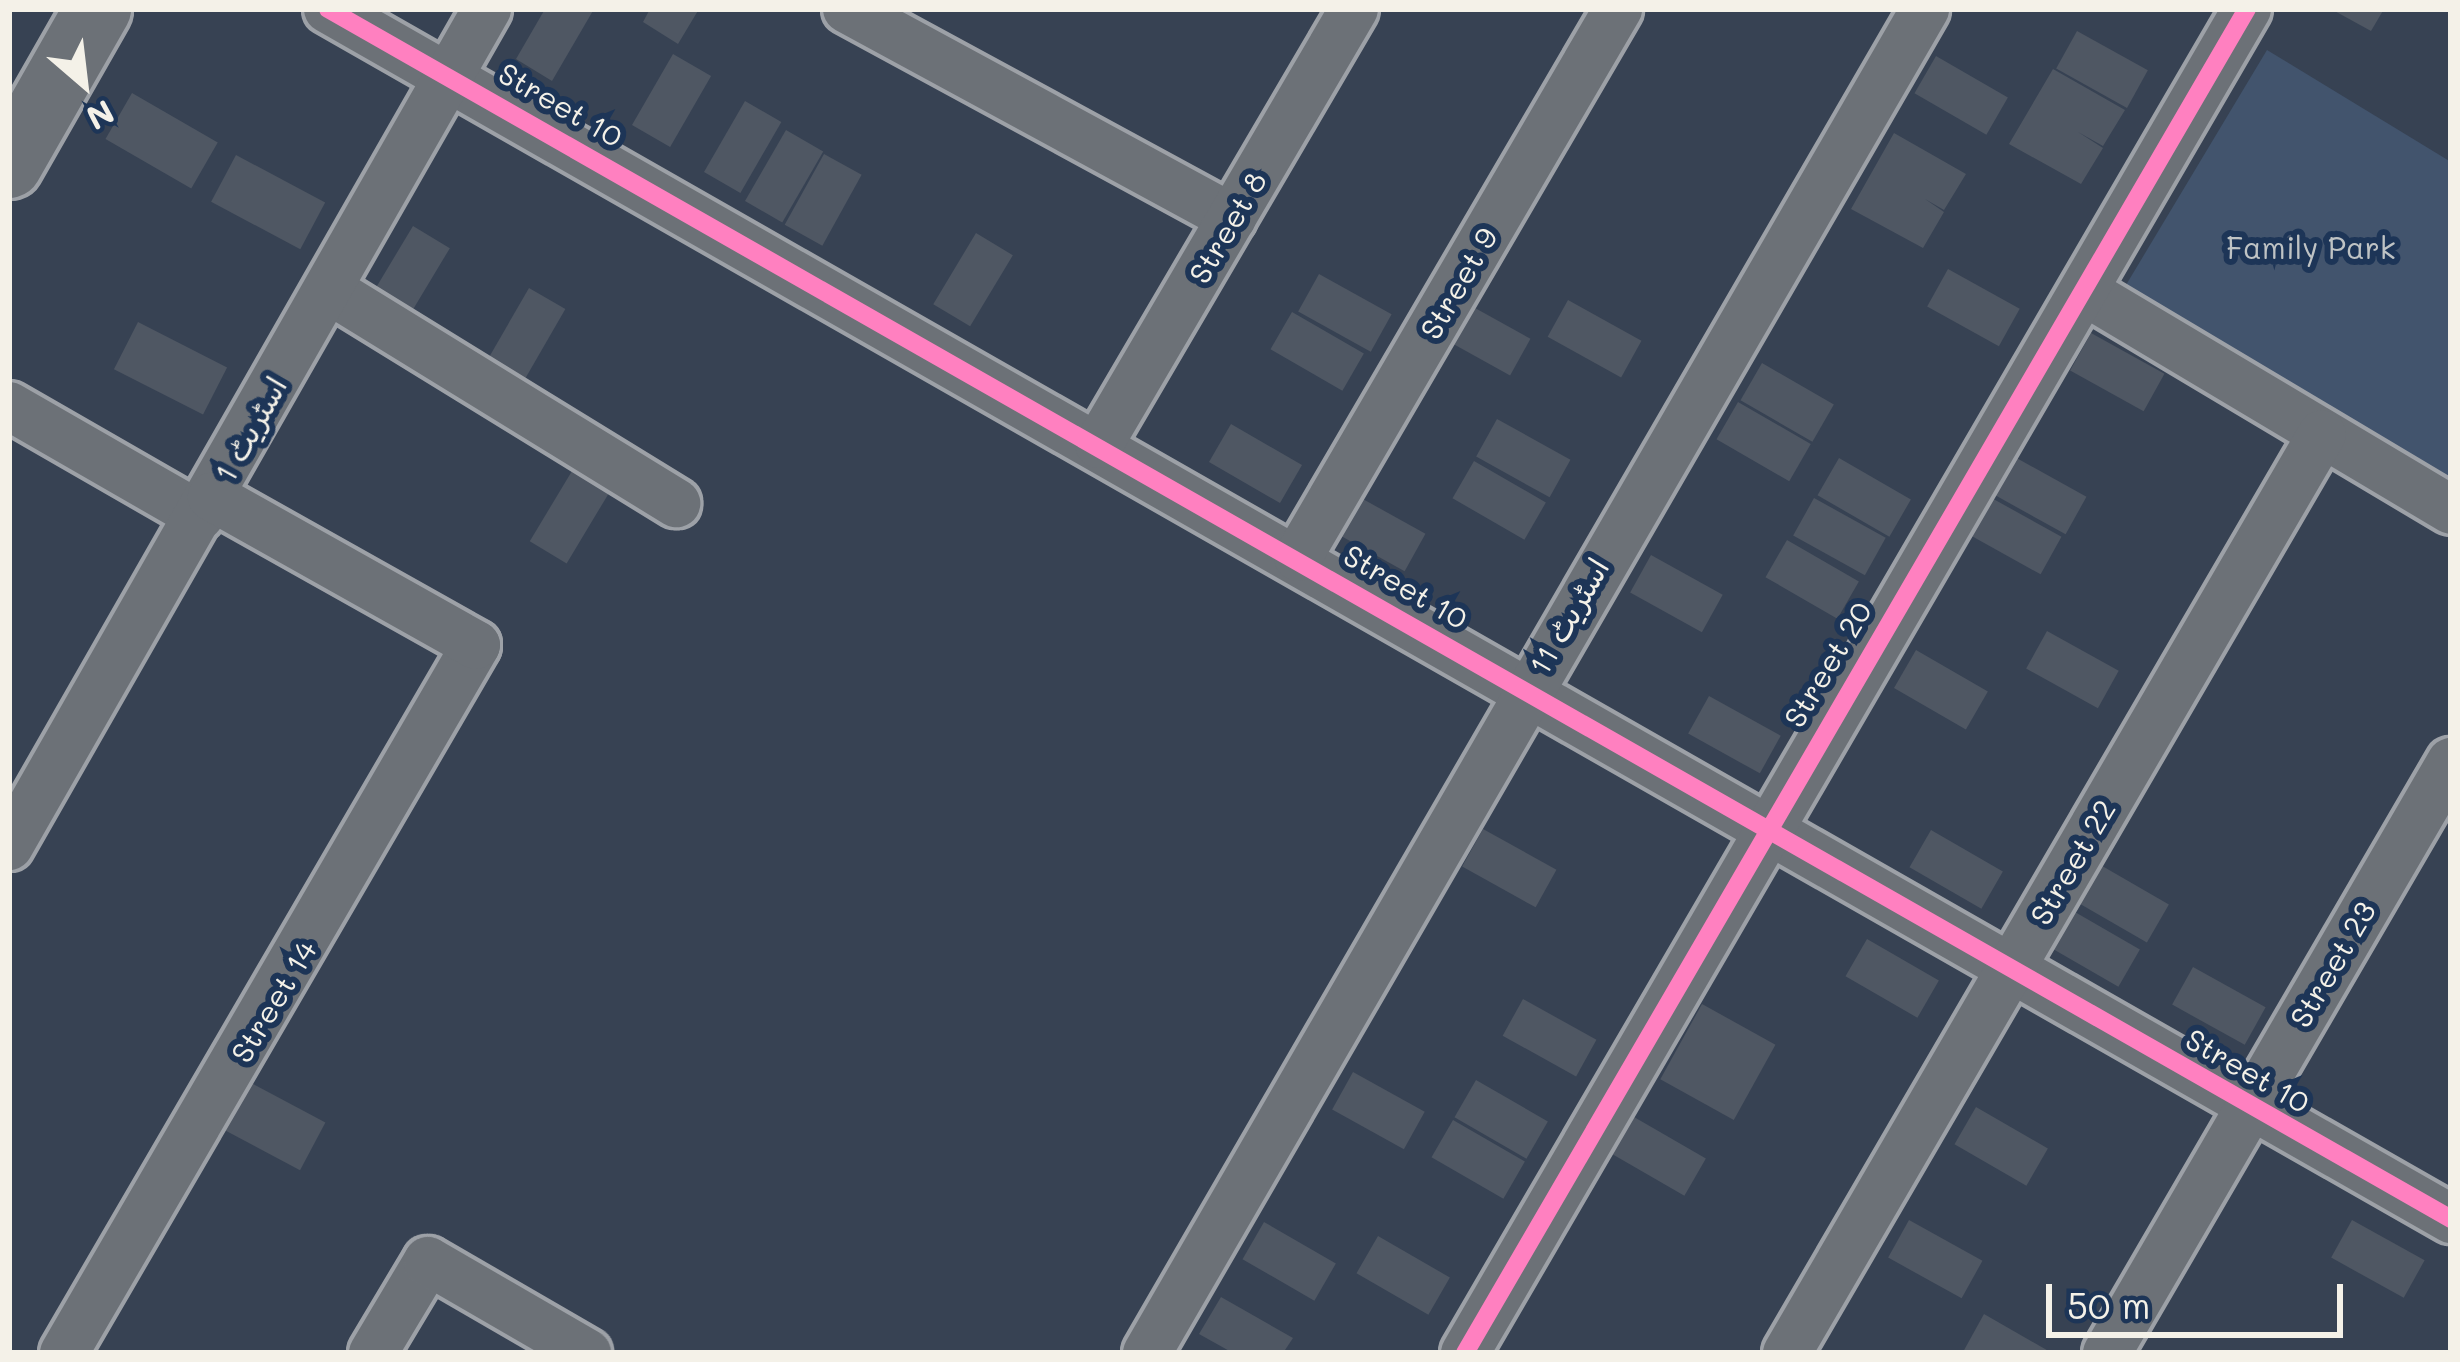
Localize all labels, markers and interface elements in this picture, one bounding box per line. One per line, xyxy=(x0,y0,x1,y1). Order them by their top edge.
north arrow xyxy=(24,24,144,144)
street label: Street 10 xyxy=(493,54,629,154)
text: N xyxy=(80,91,122,141)
street label: Street 8 xyxy=(1181,165,1273,289)
street label: Street 9 xyxy=(1412,221,1504,345)
park label: Family Park xyxy=(2226,229,2396,265)
street label: اسٹریٹ 1 xyxy=(206,370,294,488)
street label: Street 10 xyxy=(1338,536,1474,636)
street label: اسٹریٹ 11 xyxy=(1520,552,1616,680)
street label: Street 20 xyxy=(1775,595,1879,733)
street label: Street 22 xyxy=(2022,793,2122,931)
street label: Street 23 xyxy=(2282,895,2382,1033)
street label: Street 14 xyxy=(223,933,323,1069)
street label: Street 10 xyxy=(2180,1020,2316,1120)
scale bar xyxy=(2052,1260,2349,1334)
text: 50 m xyxy=(2067,1281,2150,1328)

